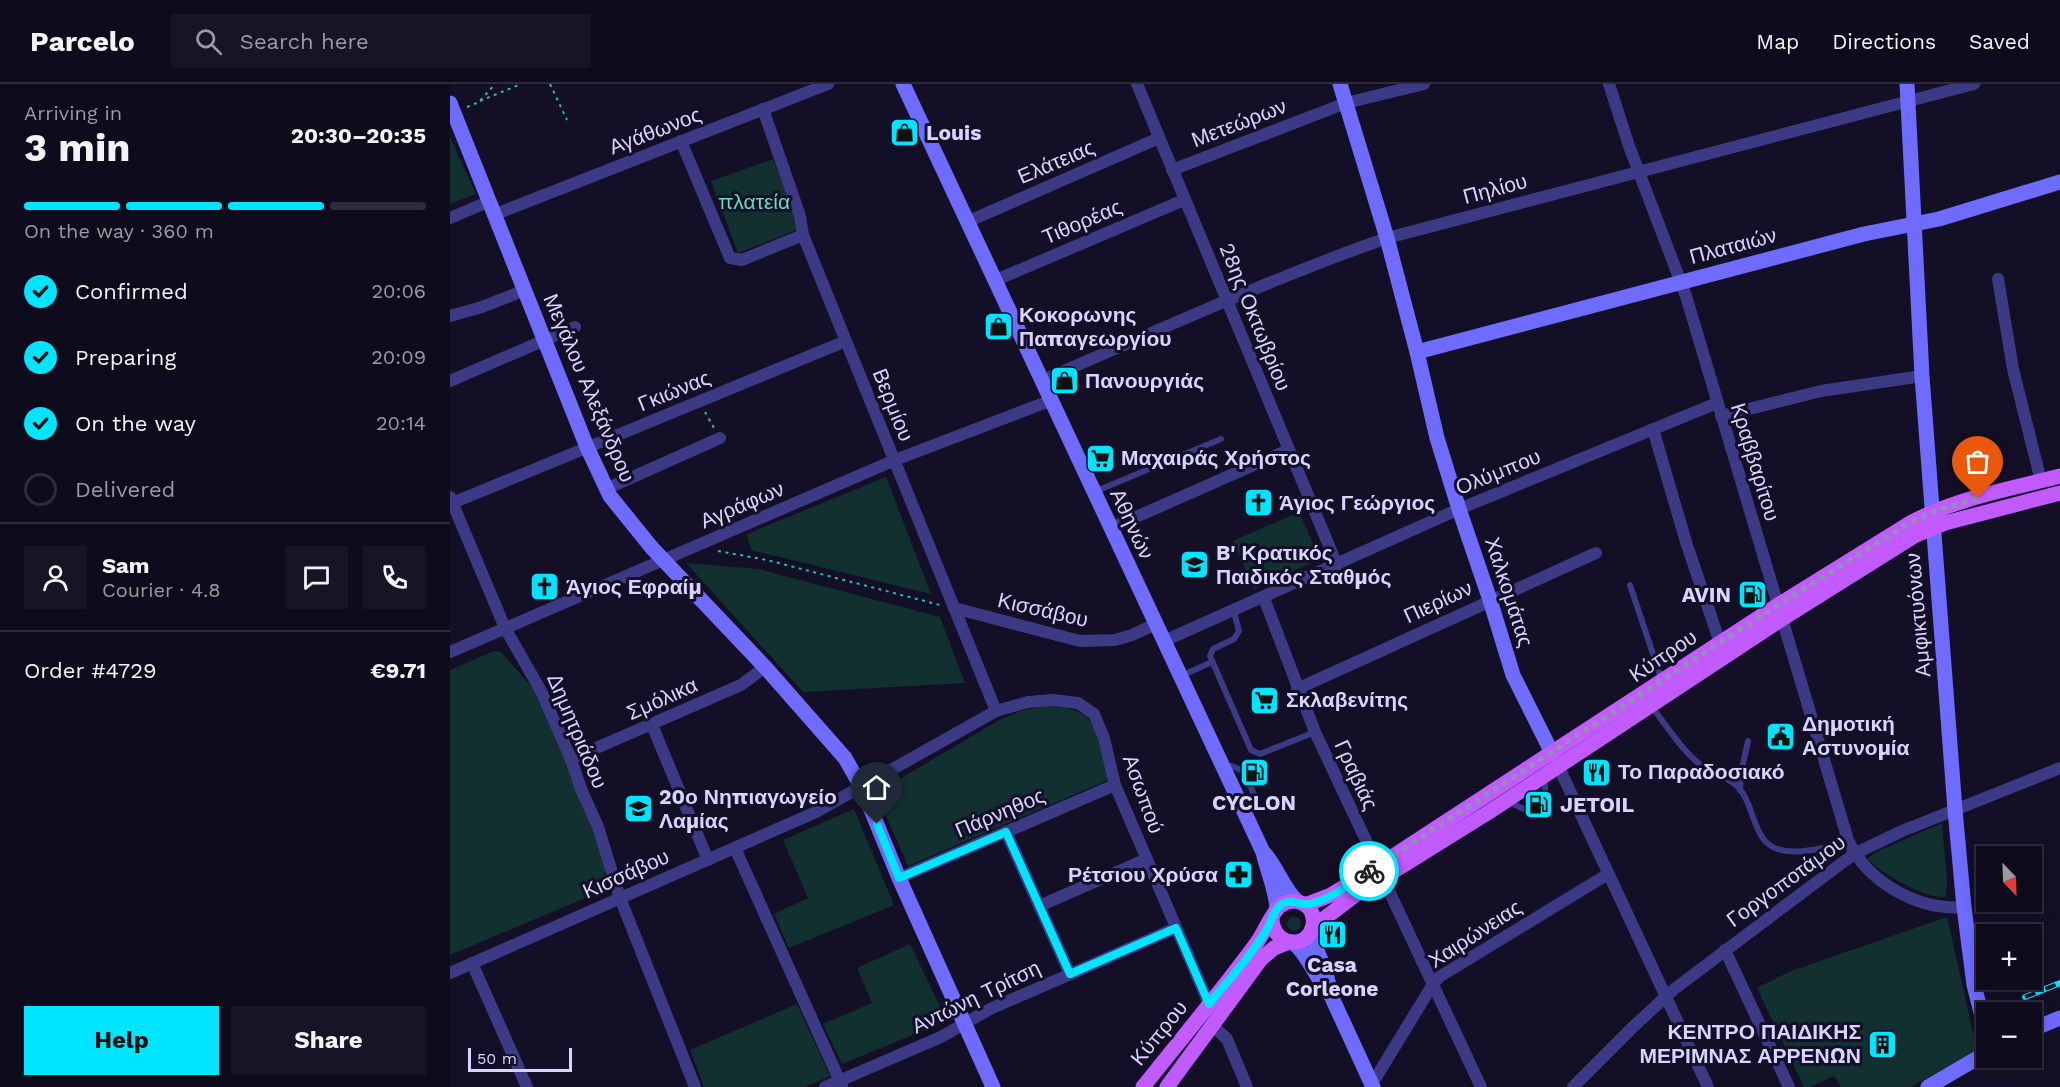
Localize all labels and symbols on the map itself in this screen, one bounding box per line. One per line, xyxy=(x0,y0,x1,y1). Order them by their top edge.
street label: Μετεώρων xyxy=(1188,93,1290,152)
street label: Αγάθωνος xyxy=(605,102,704,160)
shop icon: Louis xyxy=(889,117,921,149)
place label: Louis xyxy=(926,120,981,145)
street label: Ελάτειας xyxy=(1014,134,1098,189)
street label: Πηλίου xyxy=(1460,168,1530,209)
park label: πλατεία xyxy=(718,189,790,214)
street label: Τιθορέας xyxy=(1038,194,1125,249)
street label: Πλαταιών xyxy=(1687,222,1779,269)
street label: 28ης Οκτωβρίου xyxy=(1214,239,1297,394)
street label: Μεγάλου Αλεξάνδρου xyxy=(538,290,640,486)
place label: Κοκορωνης Παπαγεωργίου xyxy=(1019,302,1172,351)
shop icon: Κοκορωνης Παπαγεωργίου xyxy=(982,311,1014,343)
street label: Γκιώνας xyxy=(634,365,714,416)
street label: Βερμίου xyxy=(868,365,919,445)
shop icon: Πανουργιάς xyxy=(1048,365,1080,397)
place label: Πανουργιάς xyxy=(1085,368,1204,393)
street label: Κραββαρίτου xyxy=(1726,400,1785,524)
pin xyxy=(1952,436,2003,498)
supermarket icon: Μαχαιράς Χρήστος xyxy=(1084,442,1116,474)
street label: Ολύμπου xyxy=(1452,443,1544,500)
place label: Μαχαιράς Χρήστος xyxy=(1121,445,1311,470)
street label: Αγράφων xyxy=(696,476,788,533)
street label: Αθηνών xyxy=(1105,485,1160,563)
church icon: Άγιος Γεώργιος xyxy=(1242,487,1274,519)
place label: Άγιος Γεώργιος xyxy=(1279,490,1435,515)
street label: Χαλκομάτας xyxy=(1480,534,1539,650)
place label: B' Κρατικός Παιδικός Σταθμός xyxy=(1216,540,1391,589)
school or university icon: B' Κρατικός Παιδικός Σταθμός xyxy=(1179,549,1211,581)
street label: Αμφικτυόνων xyxy=(1900,552,1935,678)
church icon: Άγιος Εφραίμ xyxy=(529,571,561,603)
place label: Άγιος Εφραίμ xyxy=(566,574,701,599)
street label: Πιερίων xyxy=(1400,575,1476,628)
fuel station icon: AVIN xyxy=(1736,579,1768,611)
place label: AVIN xyxy=(1682,582,1731,607)
street label: Κισσάβου xyxy=(995,587,1091,632)
street label: Κύπρου xyxy=(1624,624,1701,687)
street label: Δημητριάδου xyxy=(542,670,613,792)
street label: Σμόλικα xyxy=(623,672,701,725)
supermarket icon: Σκλαβενίτης xyxy=(1249,684,1281,716)
place label: Σκλαβενίτης xyxy=(1286,687,1408,712)
place label: Δημοτική Αστυνομία xyxy=(1802,711,1910,760)
public building icon: Δημοτική Αστυνομία xyxy=(1765,720,1797,752)
street label: Γραβιάς xyxy=(1329,736,1384,814)
street label: Ασωπού xyxy=(1118,751,1169,837)
fuel station icon: CYCLON xyxy=(1238,756,1270,788)
restaurant icon: Το Παραδοσιακό xyxy=(1581,756,1613,788)
place label: Το Παραδοσιακό xyxy=(1618,759,1785,784)
pin xyxy=(851,762,902,824)
street label: Πάρνηθος xyxy=(951,782,1048,843)
place label: 20ο Νηπιαγωγείο Λαμίας xyxy=(659,784,837,833)
fuel station icon: JETOIL xyxy=(1523,789,1555,821)
place label: CYCLON xyxy=(1212,790,1296,815)
place label: JETOIL xyxy=(1560,792,1635,817)
school or university icon: 20ο Νηπιαγωγείο Λαμίας xyxy=(622,793,654,825)
street label: Γοργοποτάμου xyxy=(1721,829,1850,932)
courier xyxy=(1339,841,1399,901)
street label: Κισσάβου xyxy=(579,843,673,904)
north arrow xyxy=(1976,846,2042,912)
pharmacy icon: Ρέτσιου Χρύσα xyxy=(1223,859,1255,891)
place label: Ρέτσιου Χρύσα xyxy=(1068,862,1218,887)
street label: Χαιρώνειας xyxy=(1423,894,1526,973)
restaurant icon: Casa Corleone xyxy=(1316,918,1348,950)
place label: Casa Corleone xyxy=(1286,952,1378,1001)
street label: Αντώνη Τρίτση xyxy=(907,955,1044,1038)
street label: Κύπρου xyxy=(1125,995,1192,1070)
place label: ΚΕΝΤΡΟ ΠΑΙΔΙΚΗΣ ΜΕΡΙΜΝΑΣ ΑΡΡΕΝΩΝ xyxy=(1640,1019,1861,1068)
building icon: ΚΕΝΤΡΟ ΠΑΙΔΙΚΗΣ ΜΕΡΙΜΝΑΣ ΑΡΡΕΝΩΝ xyxy=(1866,1028,1898,1060)
scale bar xyxy=(468,1045,572,1072)

